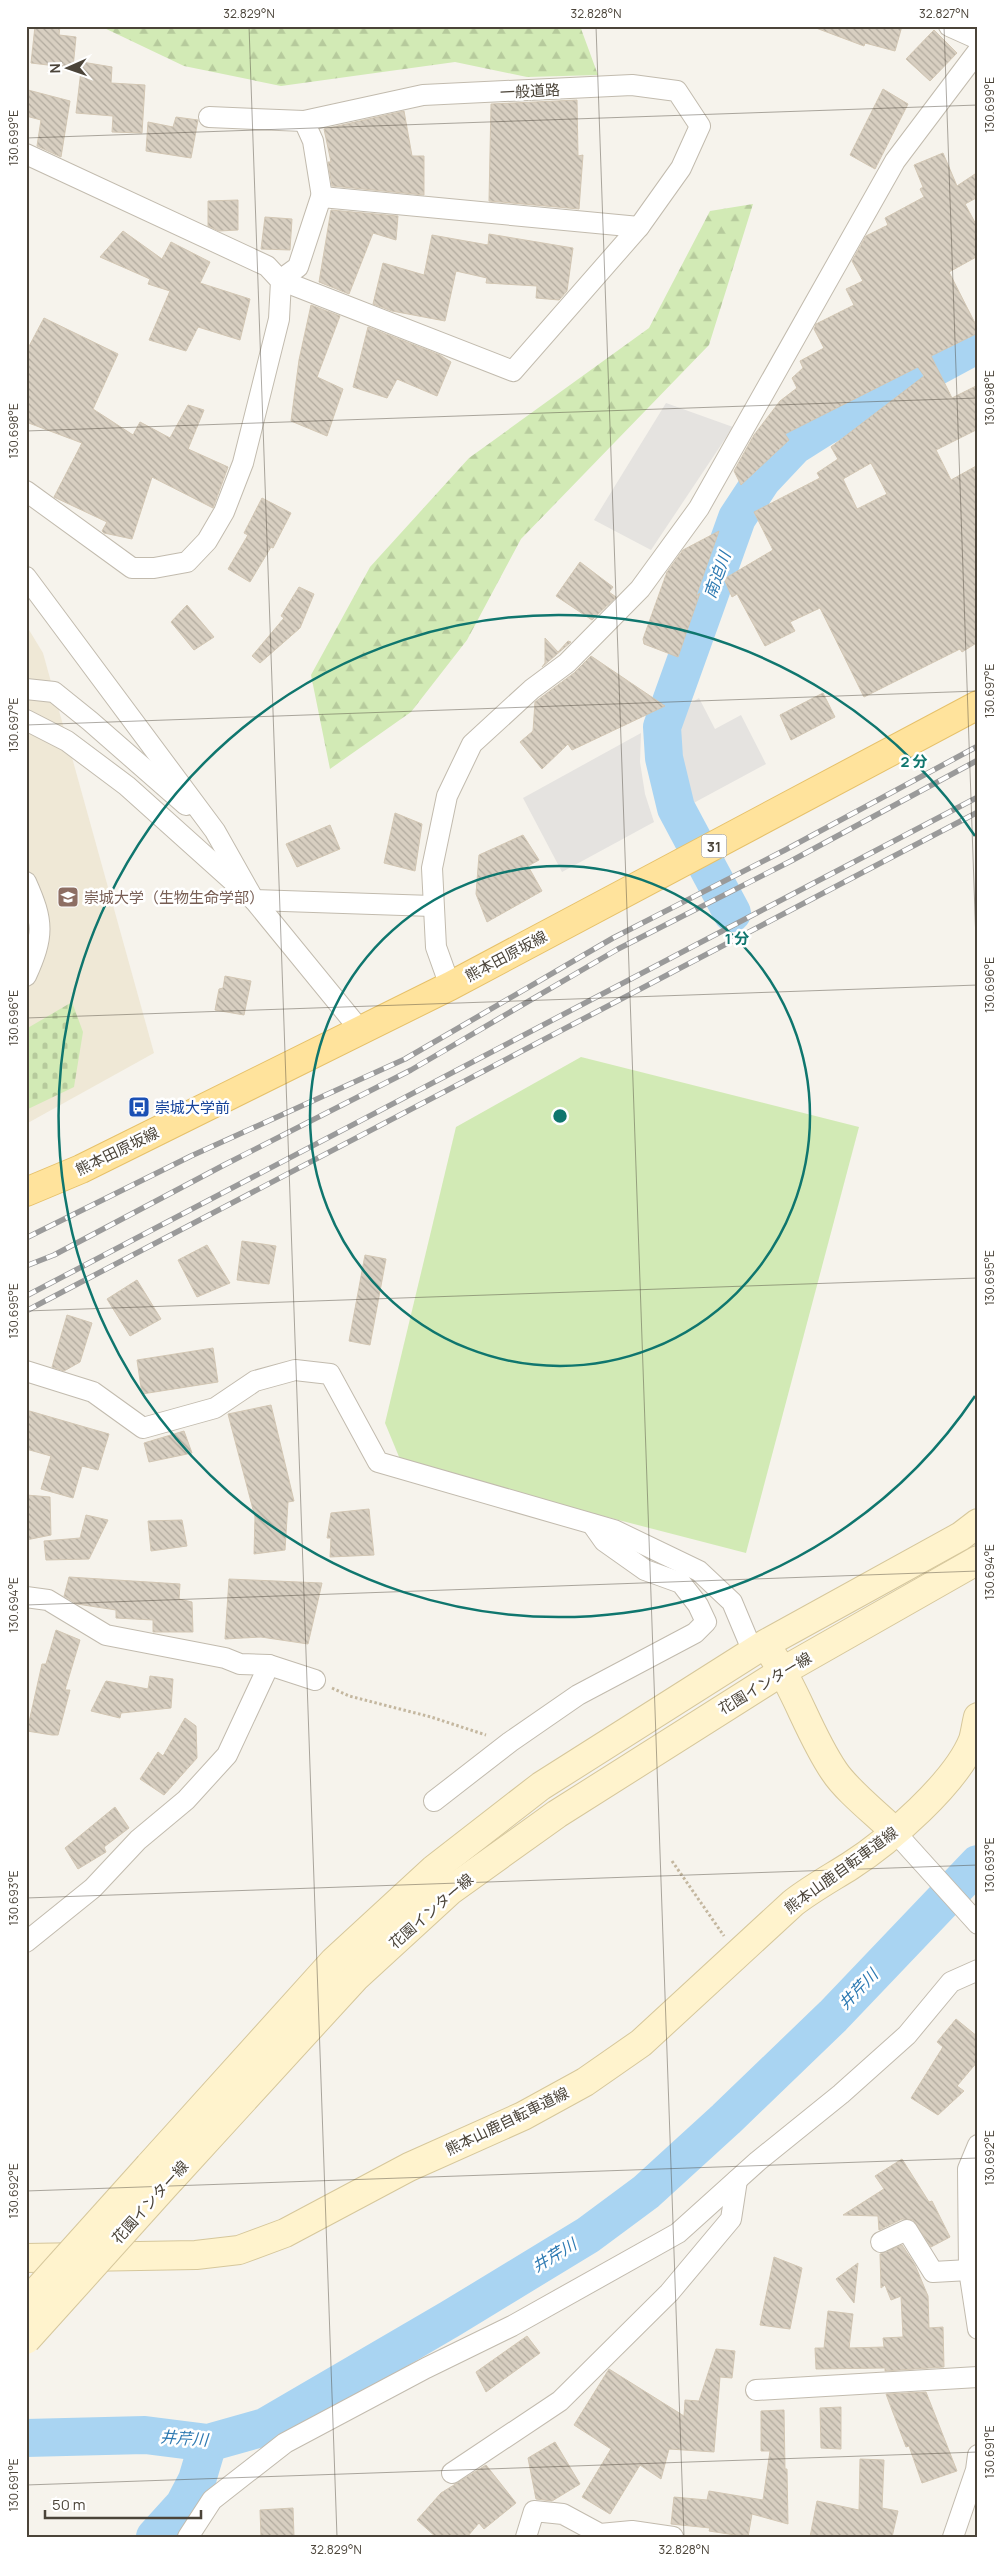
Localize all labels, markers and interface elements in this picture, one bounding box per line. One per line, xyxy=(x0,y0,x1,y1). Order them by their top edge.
text: 32.829°N xyxy=(223,5,275,22)
text: 32.828°N xyxy=(571,5,621,22)
text: 32.827°N xyxy=(919,5,969,22)
north arrow xyxy=(42,42,92,92)
text: N xyxy=(45,63,64,74)
text: 130.699°E xyxy=(981,77,998,133)
street label: 一般道路 xyxy=(499,79,561,103)
text: 130.699°E xyxy=(5,110,22,166)
text: 130.698°E xyxy=(981,370,998,426)
text: 130.698°E xyxy=(5,403,22,459)
water label: 南迫川 xyxy=(698,547,736,601)
text: 130.697°E xyxy=(981,664,998,718)
text: 130.697°E xyxy=(5,698,22,752)
text: 2 分 xyxy=(901,751,927,772)
road number: 31 xyxy=(702,834,726,858)
school or university icon: 崇城大学（生物生命学部） xyxy=(56,885,80,909)
place label: 崇城大学（生物生命学部） xyxy=(84,887,264,908)
street label: 熊本田原坂線 xyxy=(461,926,551,986)
text: 1 分 xyxy=(725,928,749,949)
text: 130.696°E xyxy=(981,957,998,1013)
text: 130.696°E xyxy=(5,990,22,1046)
bus stop icon: 崇城大学前 xyxy=(127,1095,151,1119)
place label: 崇城大学前 xyxy=(155,1097,230,1118)
centre of rings xyxy=(551,1107,569,1125)
street label: 熊本田原坂線 xyxy=(72,1122,162,1180)
text: 130.695°E xyxy=(981,1250,998,1306)
text: 130.695°E xyxy=(5,1283,22,1339)
text: 130.694°E xyxy=(981,1544,998,1600)
text: 130.694°E xyxy=(5,1577,22,1633)
street label: 花園インター線 xyxy=(715,1647,815,1719)
street label: 熊本山鹿自転車道線 xyxy=(780,1822,902,1918)
text: 130.693°E xyxy=(981,1837,998,1893)
street label: 花園インター線 xyxy=(384,1869,478,1953)
text: 130.693°E xyxy=(5,1870,22,1926)
water label: 井芹川 xyxy=(833,1963,884,2014)
street label: 熊本山鹿自転車道線 xyxy=(442,2082,572,2160)
text: 130.692°E xyxy=(981,2130,998,2186)
street label: 花園インター線 xyxy=(107,2156,193,2248)
text: 130.692°E xyxy=(5,2163,22,2219)
water label: 井芹川 xyxy=(528,2232,582,2277)
water label: 井芹川 xyxy=(159,2425,211,2451)
text: 130.691°E xyxy=(981,2425,998,2479)
text: 130.691°E xyxy=(5,2458,22,2512)
scale bar xyxy=(45,2488,201,2520)
text: 50 m xyxy=(52,2494,86,2515)
text: 32.829°N xyxy=(310,2541,362,2558)
text: 32.828°N xyxy=(659,2541,709,2558)

